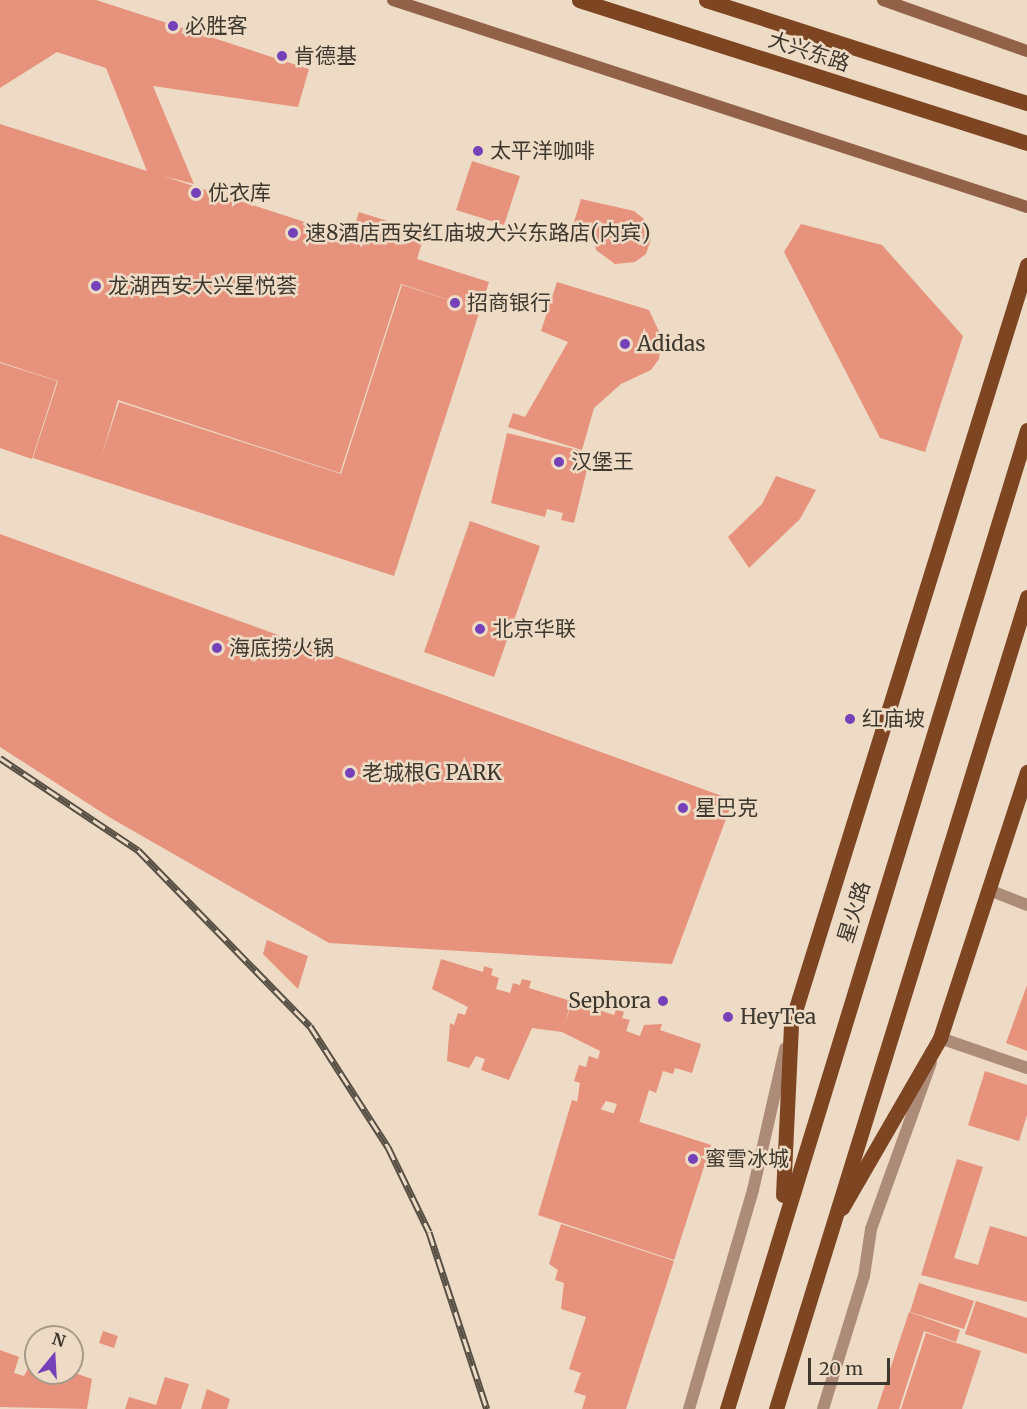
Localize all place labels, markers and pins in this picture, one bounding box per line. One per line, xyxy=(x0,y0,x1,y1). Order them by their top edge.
place label: 必胜客 xyxy=(185,13,248,39)
marker: 必胜客 xyxy=(166,19,180,33)
place label: 肯德基 xyxy=(294,43,357,69)
marker: 肯德基 xyxy=(275,49,289,63)
place label: 太平洋咖啡 xyxy=(490,138,595,164)
marker: 太平洋咖啡 xyxy=(471,144,485,158)
place label: 优衣库 xyxy=(208,180,271,206)
marker: 优衣库 xyxy=(189,186,203,200)
place label: 速8酒店西安红庙坡大兴东路店(内宾) xyxy=(305,220,651,246)
marker: 速8酒店西安红庙坡大兴东路店(内宾) xyxy=(286,226,300,240)
place label: 龙湖西安大兴星悦荟 xyxy=(108,273,297,299)
marker: 龙湖西安大兴星悦荟 xyxy=(89,279,103,293)
place label: 招商银行 xyxy=(467,290,551,316)
marker: 招商银行 xyxy=(448,296,462,310)
place label: Adidas xyxy=(637,331,706,357)
marker: Adidas xyxy=(618,337,632,351)
place label: 汉堡王 xyxy=(571,449,634,475)
marker: 汉堡王 xyxy=(552,455,566,469)
place label: 北京华联 xyxy=(492,616,576,642)
marker: 北京华联 xyxy=(473,622,487,636)
place label: 海底捞火锅 xyxy=(229,635,334,661)
marker: 海底捞火锅 xyxy=(210,641,224,655)
place label: 红庙坡 xyxy=(862,706,925,732)
marker: 红庙坡 xyxy=(843,712,857,726)
place label: 老城根G PARK xyxy=(362,760,502,786)
marker: 老城根G PARK xyxy=(343,766,357,780)
place label: 星巴克 xyxy=(695,795,758,821)
marker: 星巴克 xyxy=(676,801,690,815)
place label: Sephora xyxy=(568,988,651,1014)
marker: Sephora xyxy=(656,994,670,1008)
place label: HeyTea xyxy=(740,1004,816,1030)
marker: HeyTea xyxy=(721,1010,735,1024)
place label: 蜜雪冰城 xyxy=(705,1146,789,1172)
marker: 蜜雪冰城 xyxy=(686,1152,700,1166)

